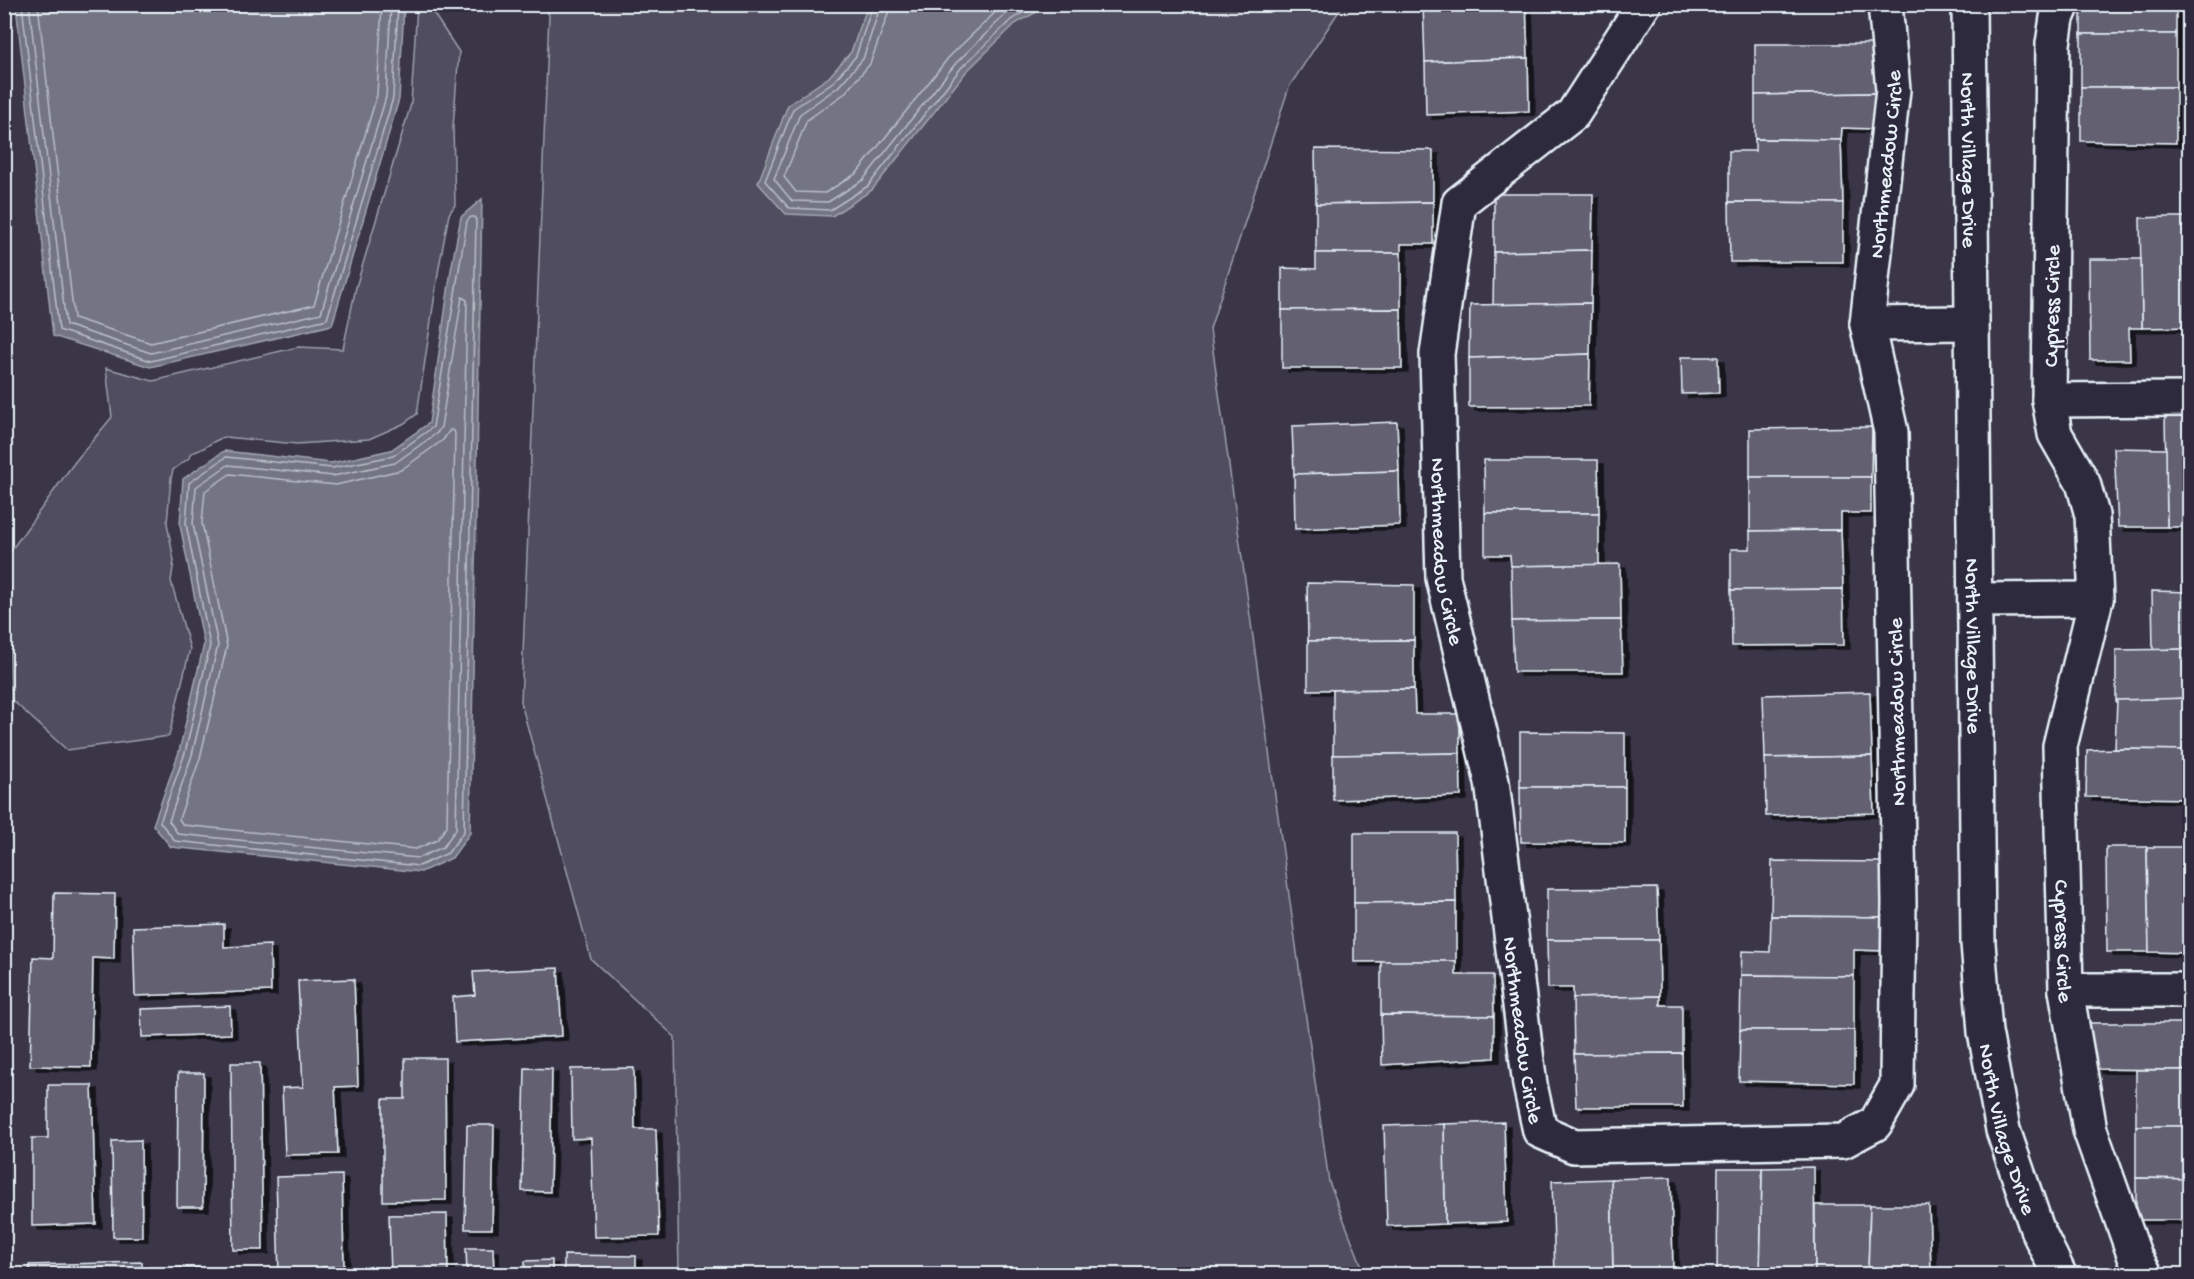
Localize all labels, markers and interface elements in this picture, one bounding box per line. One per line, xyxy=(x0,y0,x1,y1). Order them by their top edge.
street label: Northmeadow Circle xyxy=(1865,69,1910,260)
street label: North Village Drive xyxy=(1953,72,1980,249)
street label: Cypress Circle xyxy=(2040,244,2068,367)
street label: Northmeadow Circle xyxy=(1423,457,1468,649)
street label: North Village Drive xyxy=(1957,558,1985,735)
street label: Northmeadow Circle xyxy=(1884,617,1914,806)
street label: Cypress Circle xyxy=(2046,879,2077,1005)
street label: Northmeadow Circle xyxy=(1495,935,1547,1127)
street label: North Village Drive xyxy=(1970,1042,2040,1219)

